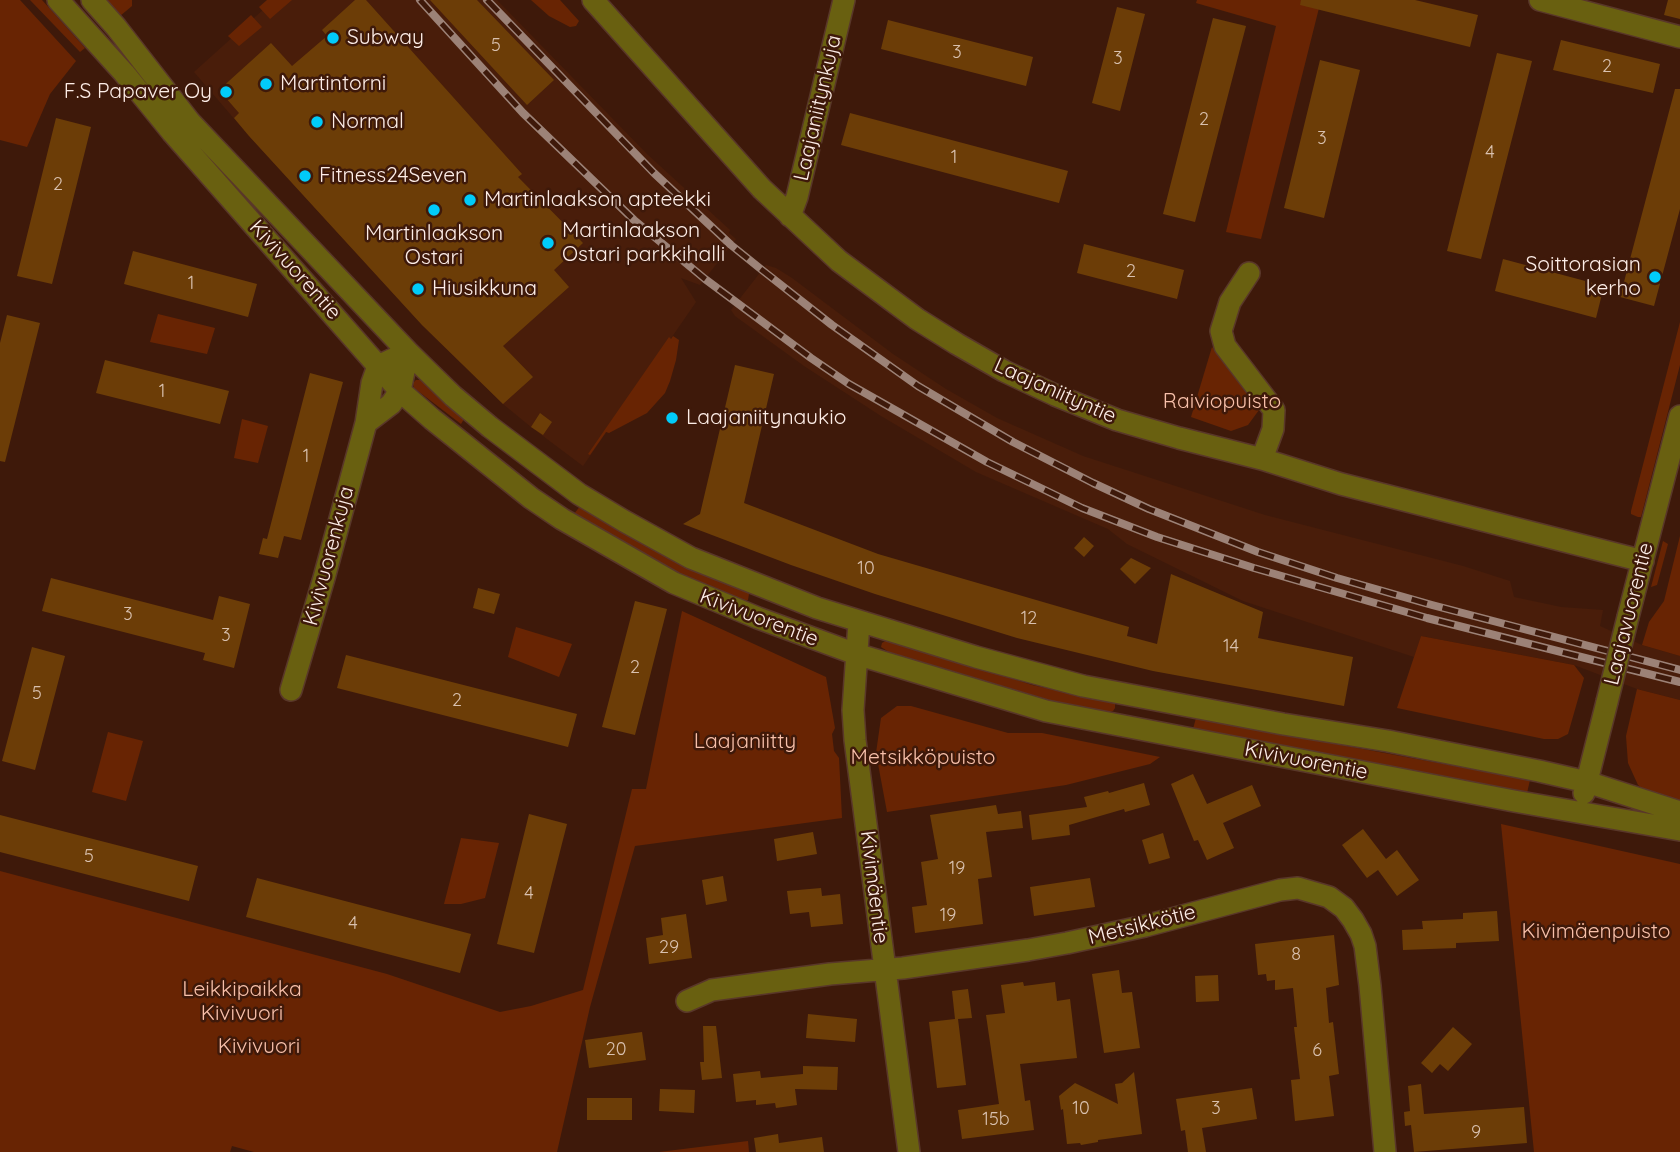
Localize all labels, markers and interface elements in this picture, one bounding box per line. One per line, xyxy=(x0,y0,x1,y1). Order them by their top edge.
place label: Subway xyxy=(347,25,424,51)
marker: Subway xyxy=(325,30,341,46)
street label: Laajaniitynkuja xyxy=(789,33,847,183)
house number: 5 xyxy=(491,35,501,57)
house number: 3 xyxy=(952,42,962,64)
house number: 3 xyxy=(1113,48,1123,70)
house number: 2 xyxy=(1602,56,1612,78)
place label: Martintorni xyxy=(280,71,386,97)
marker: Martintorni xyxy=(258,76,274,92)
place label: F.S Papaver Oy xyxy=(64,79,212,105)
marker: F.S Papaver Oy xyxy=(218,84,234,100)
place label: Normal xyxy=(331,109,404,135)
house number: 2 xyxy=(1199,109,1209,131)
marker: Normal xyxy=(309,114,325,130)
house number: 3 xyxy=(1317,128,1327,150)
house number: 4 xyxy=(1485,142,1495,164)
house number: 1 xyxy=(951,147,957,169)
place label: Fitness24Seven xyxy=(319,163,467,189)
marker: Fitness24Seven xyxy=(297,168,313,184)
house number: 2 xyxy=(53,174,63,196)
place label: Martinlaakson apteekki xyxy=(484,187,711,213)
marker: Martinlaakson apteekki xyxy=(462,192,478,208)
marker: Martinlaakson Ostari xyxy=(426,202,442,218)
street label: Kivivuorentie xyxy=(244,215,346,325)
place label: Martinlaakson Ostari parkkihalli xyxy=(562,218,725,268)
place label: Martinlaakson Ostari xyxy=(365,221,503,271)
marker: Martinlaakson Ostari parkkihalli xyxy=(540,235,556,251)
place label: Soittorasian kerho xyxy=(1525,252,1641,302)
house number: 2 xyxy=(1126,261,1136,283)
marker: Soittorasian kerho xyxy=(1647,269,1663,285)
house number: 1 xyxy=(188,273,194,295)
place label: Hiusikkuna xyxy=(432,276,537,302)
marker: Hiusikkuna xyxy=(410,281,426,297)
street label: Laajaniityntie xyxy=(990,353,1120,429)
house number: 1 xyxy=(159,381,165,403)
park label: Raiviopuisto xyxy=(1163,389,1281,415)
place label: Laajaniitynaukio xyxy=(686,405,846,431)
marker: Laajaniitynaukio xyxy=(664,410,680,426)
house number: 1 xyxy=(303,446,309,468)
street label: Kivivuorenkuja xyxy=(298,484,360,628)
street label: Laajavuorentie xyxy=(1599,540,1659,688)
house number: 10 xyxy=(857,558,875,580)
street label: Kivivuorentie xyxy=(696,584,822,652)
house number: 3 xyxy=(123,604,133,626)
house number: 12 xyxy=(1021,608,1037,630)
house number: 3 xyxy=(221,625,231,647)
house number: 14 xyxy=(1223,636,1239,658)
house number: 2 xyxy=(630,657,640,679)
house number: 5 xyxy=(32,683,42,705)
house number: 2 xyxy=(452,690,462,712)
park label: Laajaniitty xyxy=(694,729,796,755)
street label: Kivivuorentie xyxy=(1242,737,1370,785)
park label: Metsikköpuisto xyxy=(851,745,995,771)
street label: Kivimäentie xyxy=(855,829,893,945)
house number: 5 xyxy=(84,846,94,868)
house number: 19 xyxy=(949,858,965,880)
house number: 4 xyxy=(524,883,534,905)
street label: Metsikkötie xyxy=(1086,900,1198,950)
house number: 19 xyxy=(940,905,956,927)
house number: 4 xyxy=(348,913,358,935)
park label: Kivimäenpuisto xyxy=(1522,919,1670,945)
house number: 29 xyxy=(659,937,679,959)
house number: 8 xyxy=(1291,944,1301,966)
park label: Leikkipaikka Kivivuori xyxy=(182,977,302,1027)
park label: Kivivuori xyxy=(218,1034,300,1060)
house number: 20 xyxy=(606,1039,626,1061)
house number: 6 xyxy=(1312,1040,1322,1062)
house number: 10 xyxy=(1072,1098,1090,1120)
house number: 3 xyxy=(1211,1098,1221,1120)
house number: 15b xyxy=(982,1109,1010,1131)
house number: 9 xyxy=(1471,1122,1481,1144)

